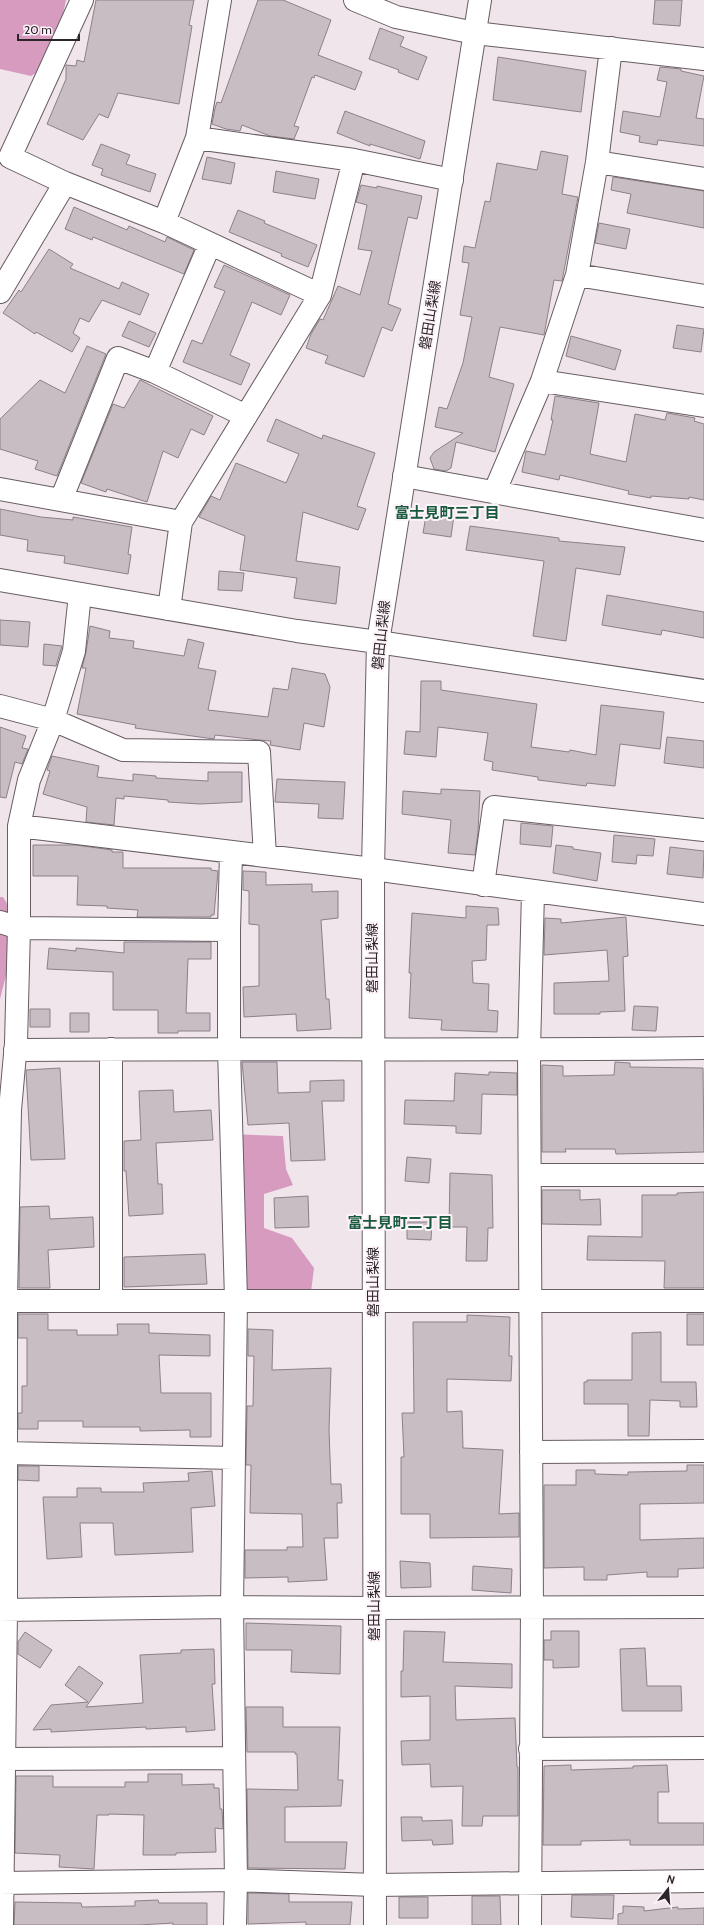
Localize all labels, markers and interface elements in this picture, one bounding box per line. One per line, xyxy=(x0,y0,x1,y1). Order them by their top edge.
scale bar xyxy=(18,16,79,42)
text: 20 m xyxy=(24,22,52,37)
street label: 磐田山梨線 xyxy=(416,279,444,351)
district label: 富士見町三丁目 xyxy=(394,504,500,522)
street label: 磐田山梨線 xyxy=(368,599,394,671)
street label: 磐田山梨線 xyxy=(363,923,381,993)
district label: 富士見町二丁目 xyxy=(347,1214,453,1232)
street label: 磐田山梨線 xyxy=(364,1247,382,1317)
street label: 磐田山梨線 xyxy=(365,1571,383,1641)
north arrow xyxy=(648,1869,688,1909)
text: N xyxy=(665,1872,677,1887)

